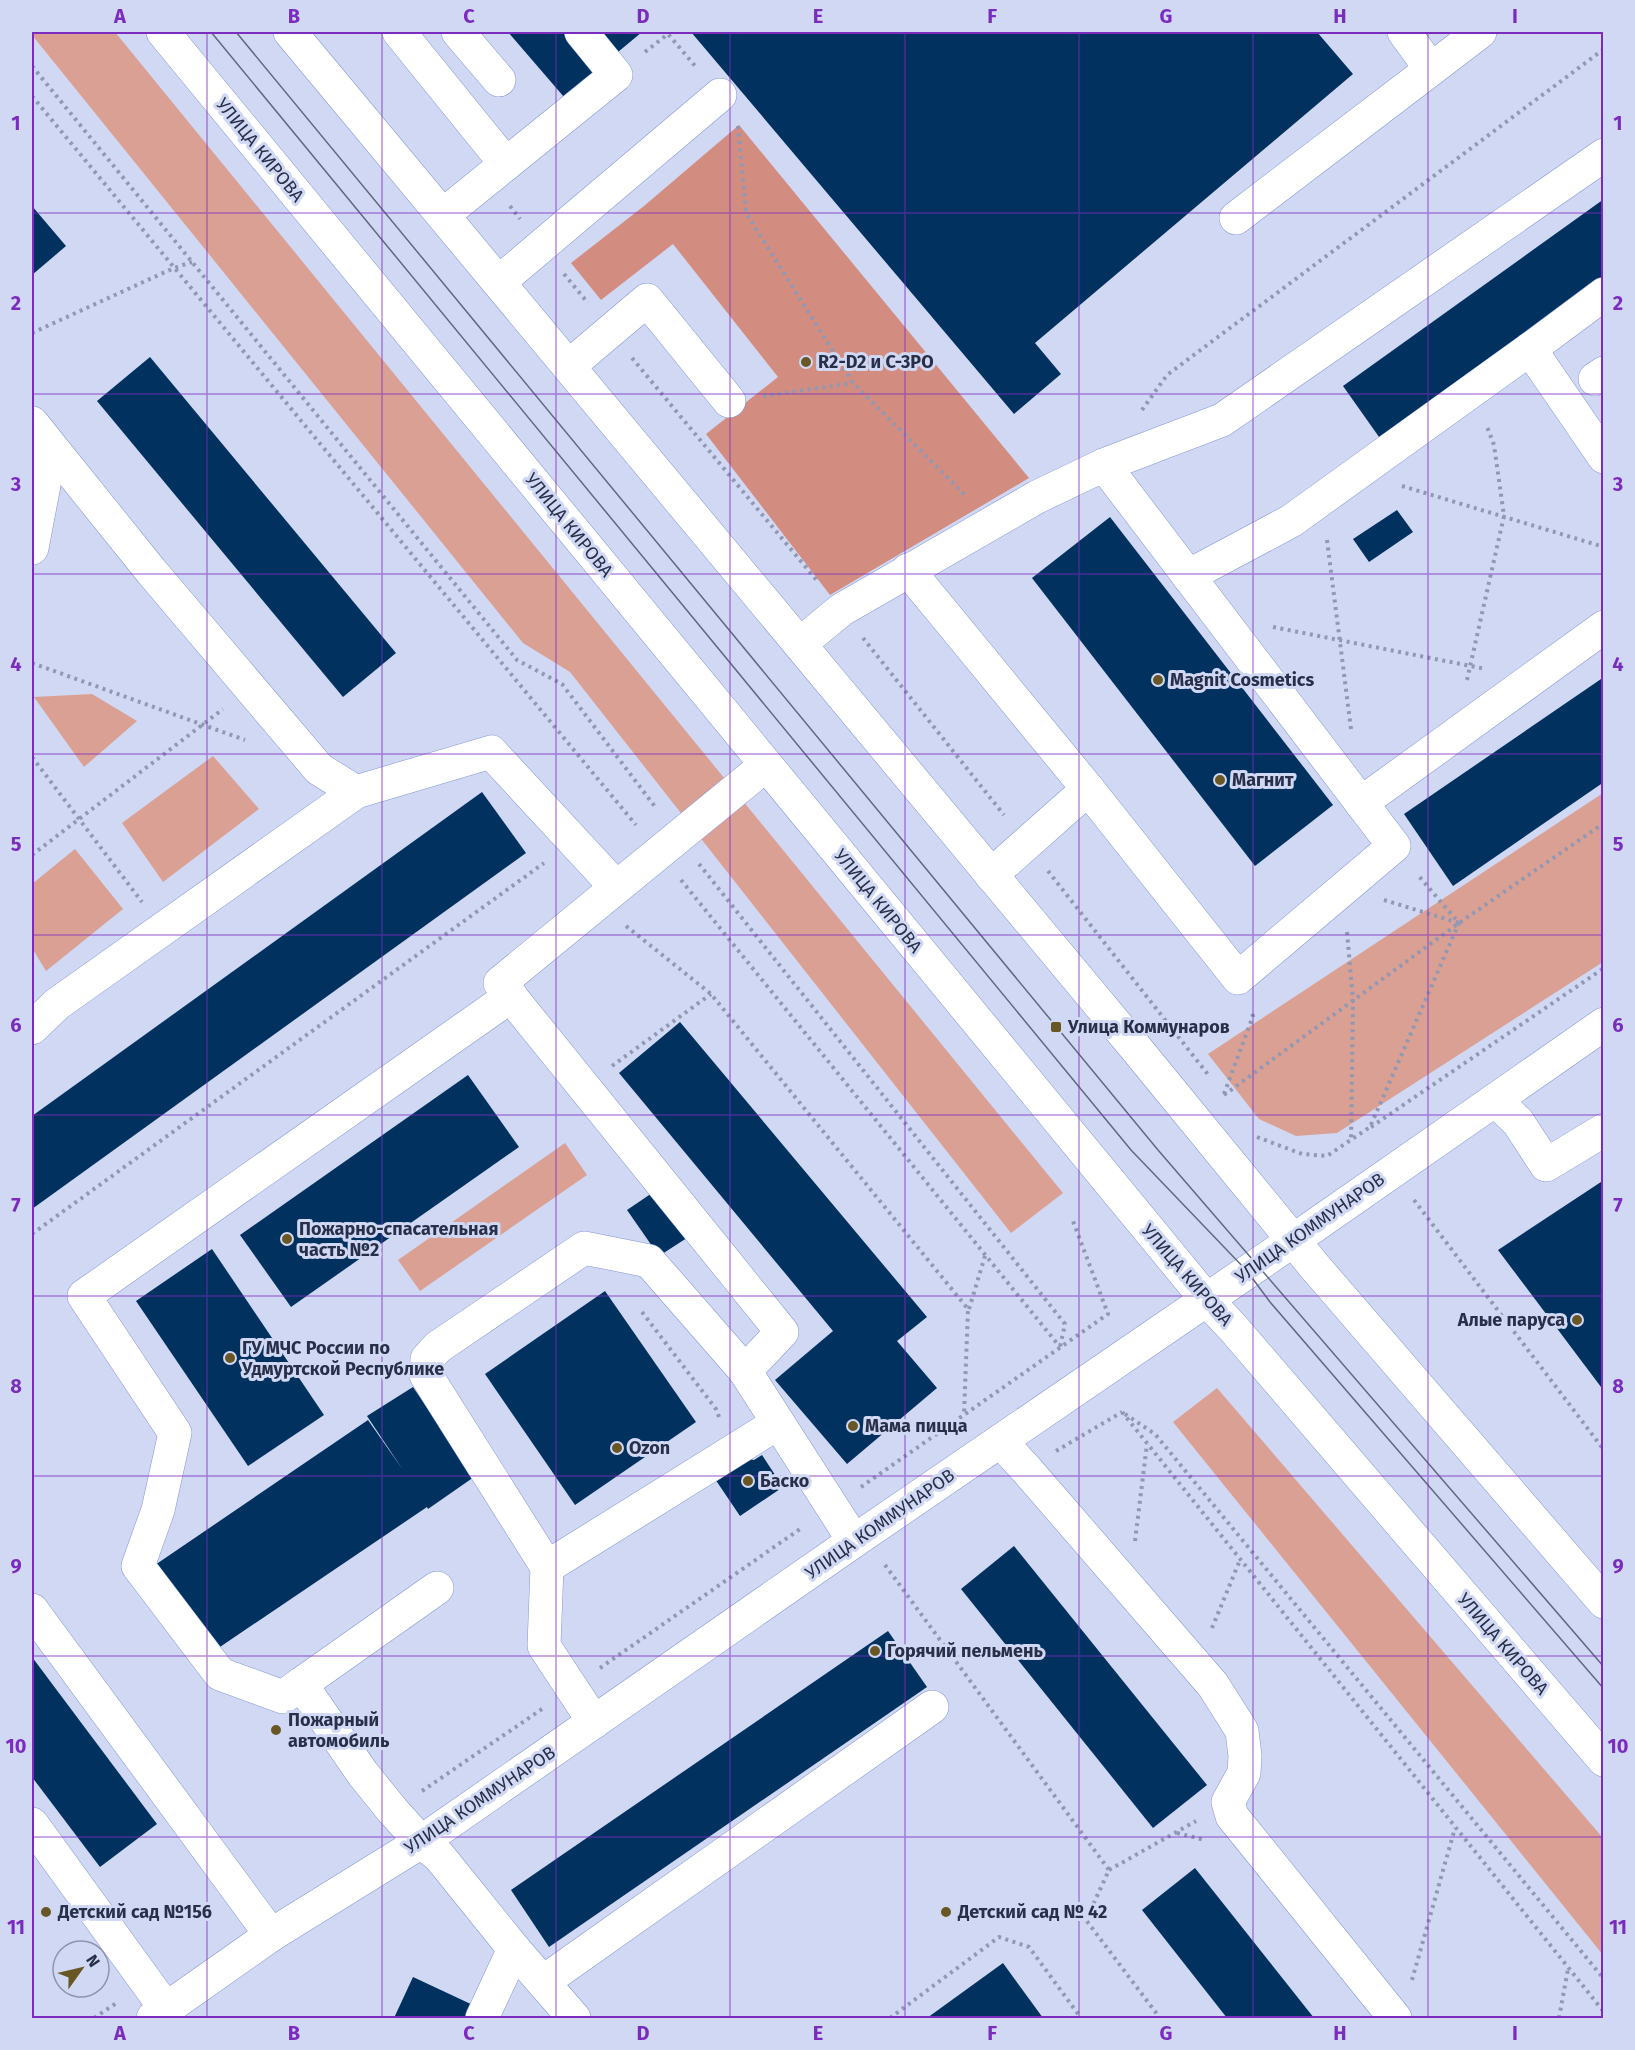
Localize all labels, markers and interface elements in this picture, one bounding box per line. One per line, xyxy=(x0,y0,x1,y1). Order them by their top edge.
text: A xyxy=(113,4,127,28)
text: B xyxy=(288,4,300,28)
text: C xyxy=(463,4,475,28)
text: D xyxy=(636,4,650,28)
text: E xyxy=(813,4,823,28)
text: F xyxy=(987,4,997,28)
text: G xyxy=(1160,4,1172,28)
text: H xyxy=(1333,4,1347,28)
text: I xyxy=(1512,4,1518,28)
street label: УЛИЦА КИРОВА xyxy=(211,94,309,207)
text: 1 xyxy=(11,111,21,135)
text: 1 xyxy=(1613,111,1623,135)
text: 2 xyxy=(11,291,21,315)
text: 2 xyxy=(1613,291,1623,315)
place label: R2-D2 и C-3PO xyxy=(818,351,934,373)
marker: R2-D2 и C-3PO xyxy=(799,355,813,369)
street label: УЛИЦА КИРОВА xyxy=(520,469,618,582)
text: 3 xyxy=(10,472,21,496)
text: 3 xyxy=(1612,472,1623,496)
text: 4 xyxy=(10,652,22,676)
text: 4 xyxy=(1612,652,1624,676)
place label: Magnit Cosmetics xyxy=(1170,669,1314,691)
marker: Magnit Cosmetics xyxy=(1151,673,1165,687)
place label: Магнит xyxy=(1232,769,1294,791)
marker: Магнит xyxy=(1213,773,1227,787)
text: 5 xyxy=(11,832,22,856)
text: 5 xyxy=(1613,832,1624,856)
street label: УЛИЦА КИРОВА xyxy=(829,845,927,958)
text: 6 xyxy=(10,1013,22,1037)
text: 6 xyxy=(1612,1013,1624,1037)
place label: Улица Коммунаров xyxy=(1067,1016,1230,1038)
marker: Улица Коммунаров xyxy=(1049,1020,1063,1034)
street label: УЛИЦА КОММУНАРОВ xyxy=(1231,1168,1389,1288)
text: 7 xyxy=(11,1193,21,1217)
text: 7 xyxy=(1613,1193,1623,1217)
place label: Пожарно-спасательная часть №2 xyxy=(299,1218,498,1261)
street label: УЛИЦА КИРОВА xyxy=(1137,1220,1238,1331)
marker: Пожарно-спасательная часть №2 xyxy=(280,1232,294,1246)
place label: Алые паруса xyxy=(1457,1309,1565,1331)
marker: Алые паруса xyxy=(1570,1313,1584,1327)
place label: ГУ МЧС России по Удмуртской Республике xyxy=(241,1337,444,1380)
marker: ГУ МЧС России по Удмуртской Республике xyxy=(223,1351,237,1365)
text: 8 xyxy=(10,1374,22,1398)
text: 8 xyxy=(1612,1374,1624,1398)
place label: Мама пицца xyxy=(865,1415,968,1437)
marker: Мама пицца xyxy=(846,1419,860,1433)
place label: Ozon xyxy=(629,1437,670,1459)
marker: Ozon xyxy=(610,1441,624,1455)
street label: УЛИЦА КОММУНАРОВ xyxy=(801,1464,959,1584)
place label: Баско xyxy=(760,1470,809,1492)
marker: Баско xyxy=(741,1474,755,1488)
text: 9 xyxy=(10,1554,22,1578)
text: 9 xyxy=(1612,1554,1624,1578)
street label: УЛИЦА КИРОВА xyxy=(1453,1589,1554,1700)
place label: Горячий пельмень xyxy=(887,1640,1043,1662)
marker: Горячий пельмень xyxy=(868,1644,882,1658)
place label: Пожарный автомобиль xyxy=(288,1709,390,1752)
marker: Пожарный автомобиль xyxy=(269,1723,283,1737)
text: 10 xyxy=(6,1734,26,1758)
text: 10 xyxy=(1608,1734,1628,1758)
street label: УЛИЦА КОММУНАРОВ xyxy=(400,1741,560,1859)
place label: Детский сад №156 xyxy=(57,1901,212,1923)
place label: Детский сад № 42 xyxy=(957,1901,1107,1923)
marker: Детский сад №156 xyxy=(39,1905,53,1919)
marker: Детский сад № 42 xyxy=(939,1905,953,1919)
text: 11 xyxy=(7,1915,25,1939)
text: 11 xyxy=(1609,1915,1627,1939)
north arrow xyxy=(51,1939,111,1999)
text: N xyxy=(82,1951,104,1971)
text: A xyxy=(113,2021,127,2045)
text: B xyxy=(288,2021,300,2045)
text: C xyxy=(463,2021,475,2045)
text: D xyxy=(636,2021,650,2045)
text: E xyxy=(813,2021,823,2045)
text: F xyxy=(987,2021,997,2045)
text: G xyxy=(1160,2021,1172,2045)
text: H xyxy=(1333,2021,1347,2045)
text: I xyxy=(1512,2021,1518,2045)

